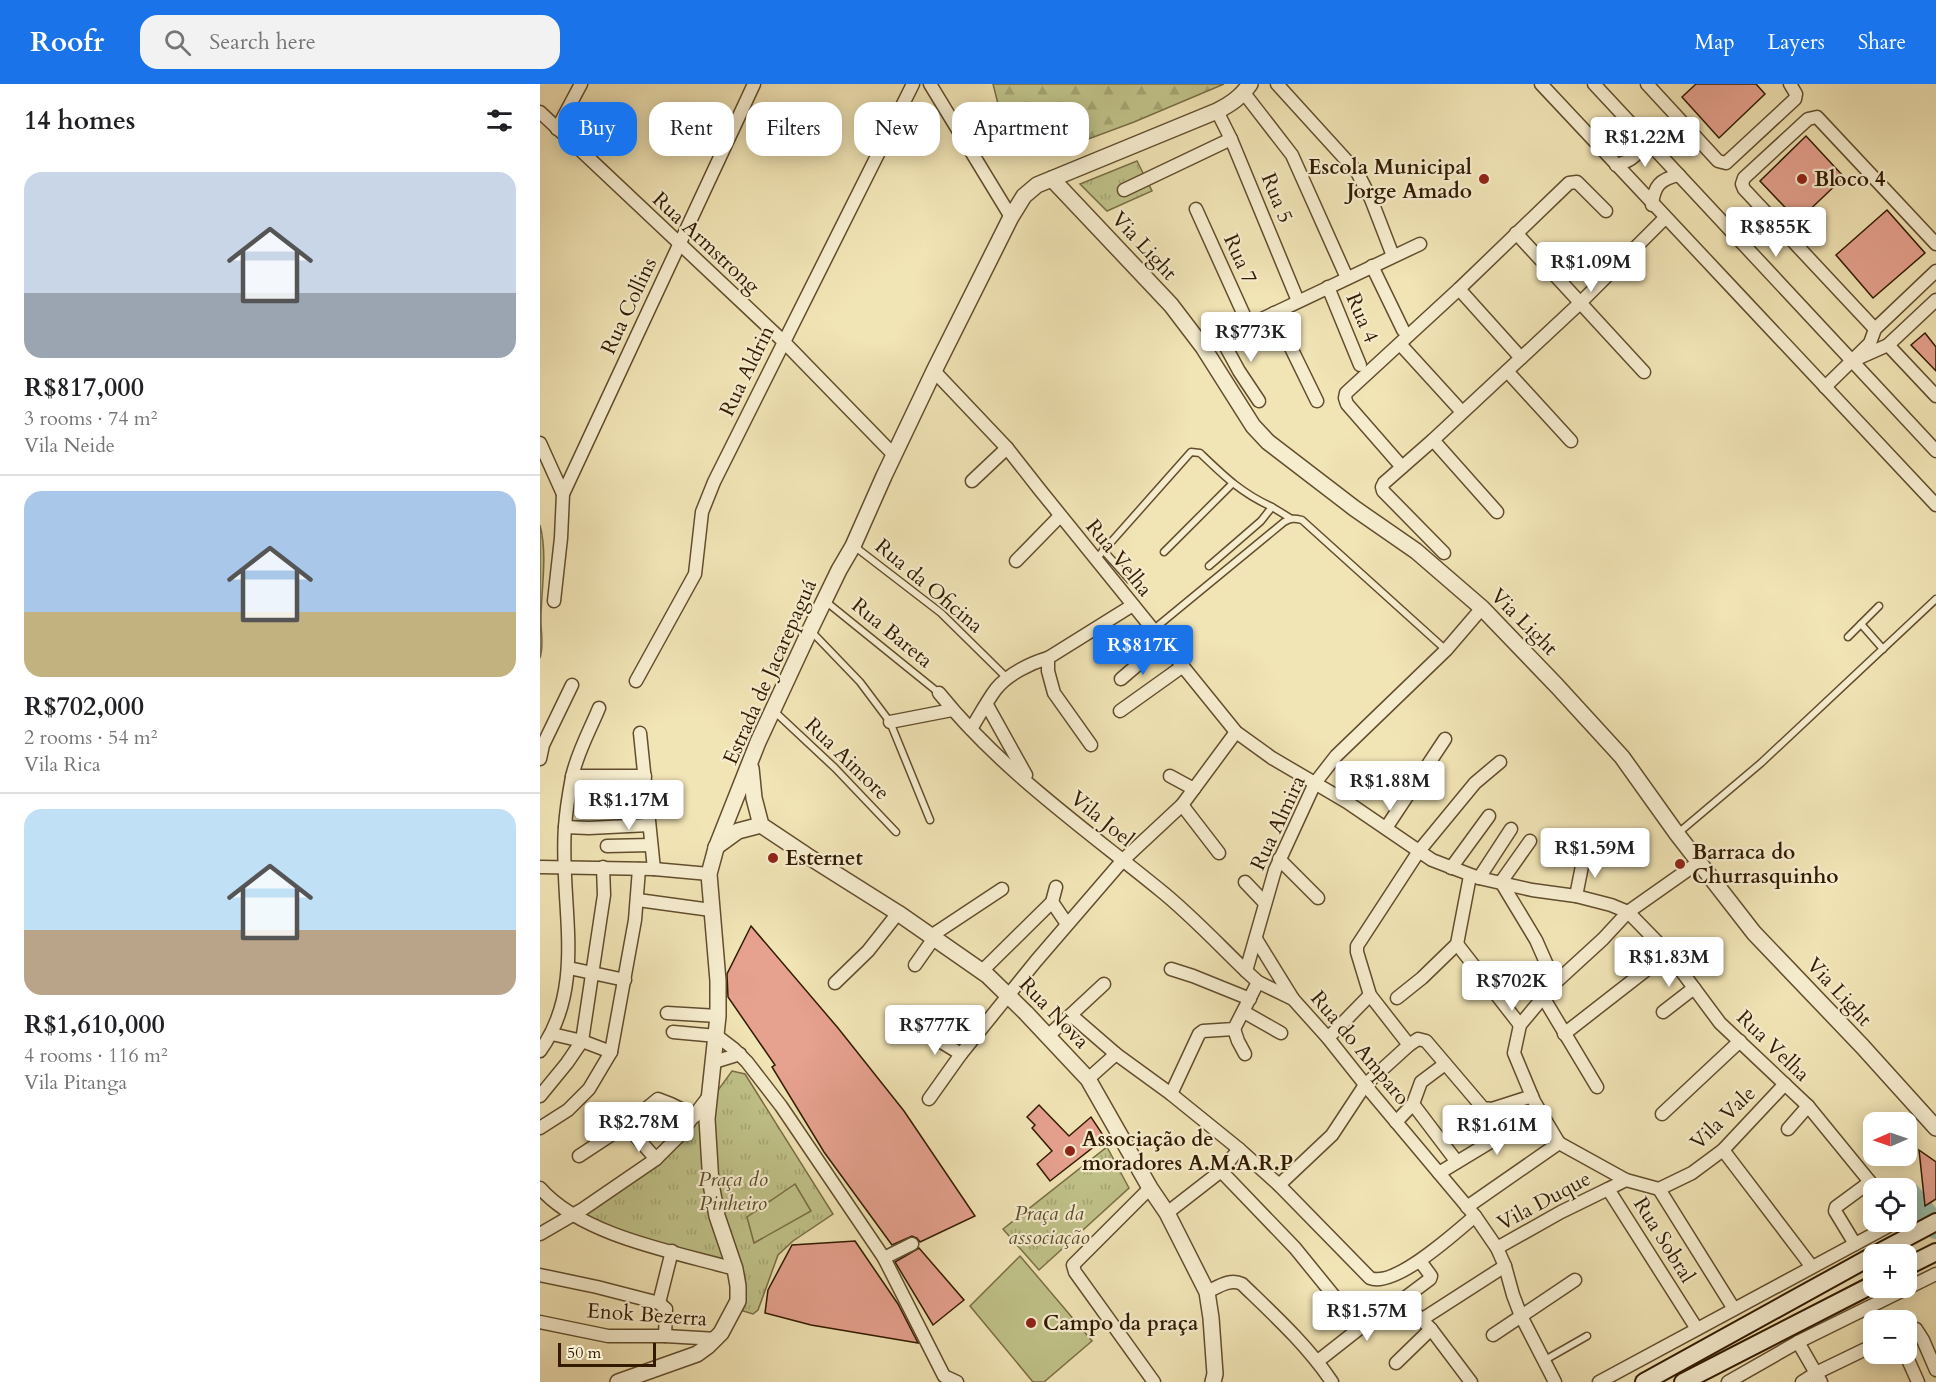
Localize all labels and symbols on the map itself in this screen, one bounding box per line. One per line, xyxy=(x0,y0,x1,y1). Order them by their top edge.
pin: R$1.22M xyxy=(1590,117,1700,168)
place label: Escola Municipal Jorge Amado xyxy=(1308,153,1472,206)
place label: Bloco 4 xyxy=(1814,165,1886,194)
street label: Rua 5 xyxy=(1254,169,1300,227)
marker: Escola Municipal Jorge Amado xyxy=(1477,172,1491,186)
marker: Bloco 4 xyxy=(1795,172,1809,186)
street label: Rua Armstrong xyxy=(646,185,766,301)
street label: Via Light xyxy=(1105,205,1184,287)
pin: R$855K xyxy=(1727,207,1825,258)
street label: Rua 7 xyxy=(1216,230,1264,289)
pin: R$1.09M xyxy=(1536,242,1646,293)
street label: Rua Collins xyxy=(594,253,664,359)
street label: Rua 4 xyxy=(1339,289,1386,348)
pin: R$773K xyxy=(1202,312,1300,363)
street label: Rua Aldrin xyxy=(713,321,781,421)
street label: Rua Velha xyxy=(1079,513,1159,603)
street label: Rua da Oficina xyxy=(869,532,989,640)
street label: Estrada de Jacarepaguá xyxy=(716,575,824,769)
street label: Via Light xyxy=(1484,582,1564,662)
street label: Rua Bareta xyxy=(845,591,939,675)
pin: R$817K xyxy=(1094,625,1192,676)
street label: Rua Aimore xyxy=(798,711,896,807)
pin: R$1.88M xyxy=(1335,761,1445,812)
street label: Rua Almira xyxy=(1243,771,1313,875)
pin: R$1.17M xyxy=(574,780,684,831)
street label: Vila Joel xyxy=(1064,784,1140,854)
pin: R$1.59M xyxy=(1540,828,1650,879)
place label: Barraca do Churrasquinho xyxy=(1692,838,1839,891)
place label: Esternet xyxy=(785,844,863,873)
marker: Esternet xyxy=(766,851,780,865)
marker: Barraca do Churrasquinho xyxy=(1673,857,1687,871)
pin: R$1.83M xyxy=(1614,937,1724,988)
street label: Via Light xyxy=(1800,951,1879,1033)
pin: R$702K xyxy=(1463,961,1561,1012)
street label: Rua Nova xyxy=(1012,971,1096,1055)
street label: Rua do Amparo xyxy=(1304,985,1416,1111)
street label: Rua Velha xyxy=(1730,1004,1816,1088)
pin: R$777K xyxy=(886,1005,984,1056)
street label: Vila Vale xyxy=(1684,1080,1762,1156)
pin: R$2.78M xyxy=(584,1102,694,1153)
pin: R$1.61M xyxy=(1442,1105,1552,1156)
north arrow xyxy=(1863,1112,1917,1166)
place label: Associação de moradores A.M.A.R.P xyxy=(1082,1125,1293,1178)
marker: Associação de moradores A.M.A.R.P xyxy=(1063,1144,1077,1158)
street label: Vila Duque xyxy=(1492,1164,1596,1238)
park label: Praça do Pinheiro xyxy=(698,1165,768,1218)
street label: Rua Sobral xyxy=(1626,1192,1702,1288)
park label: Praça da associação xyxy=(1008,1199,1090,1252)
pin: R$1.57M xyxy=(1312,1291,1422,1342)
street label: Enok Bezerra xyxy=(586,1296,708,1334)
place label: Campo da praça xyxy=(1043,1309,1199,1338)
marker: Campo da praça xyxy=(1024,1316,1038,1330)
scale bar xyxy=(558,1340,656,1368)

